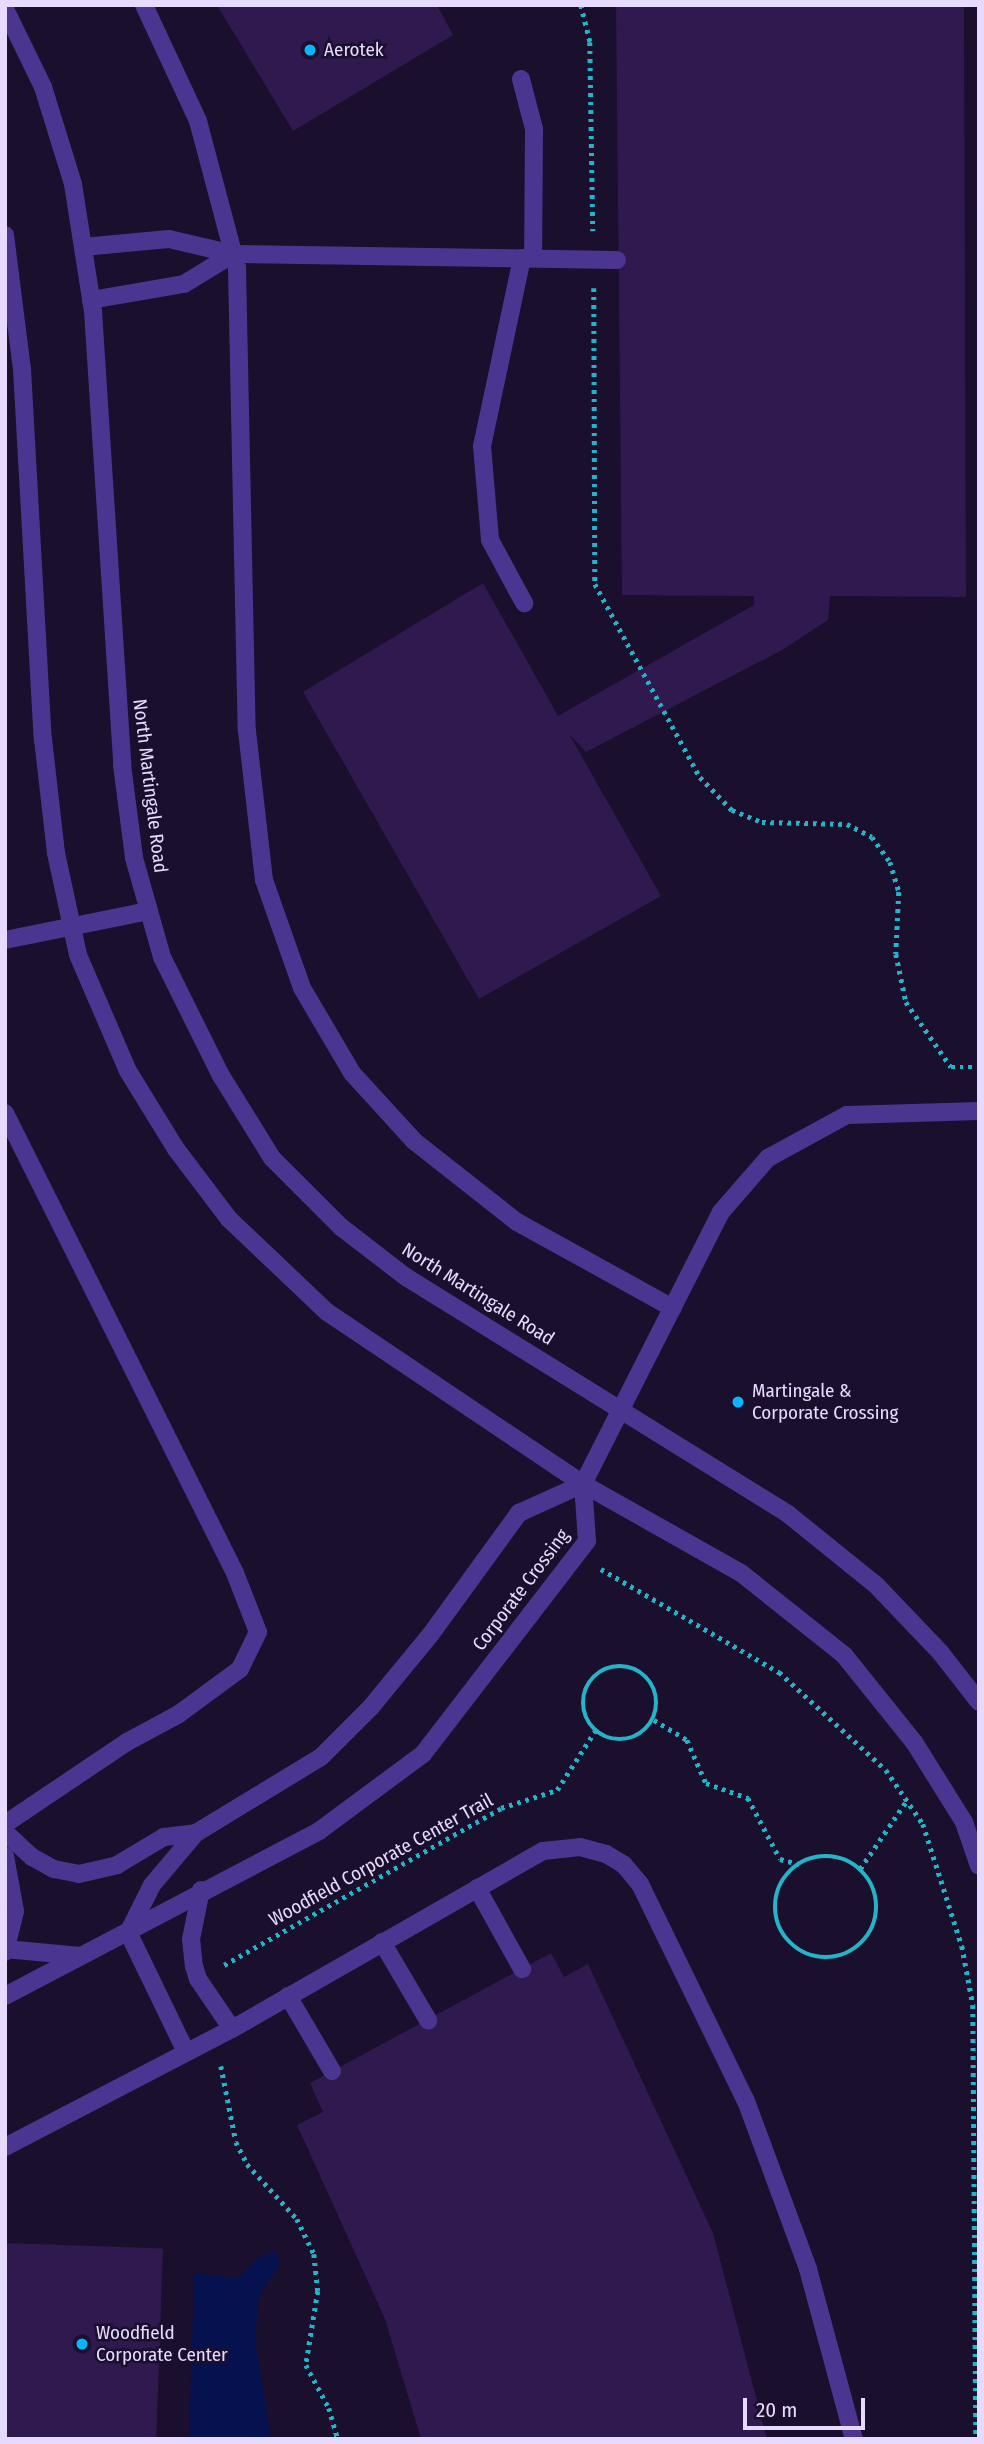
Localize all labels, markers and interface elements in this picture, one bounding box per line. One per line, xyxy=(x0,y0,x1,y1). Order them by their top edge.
place label: Aerotek xyxy=(324,39,384,61)
marker: Aerotek xyxy=(302,42,318,58)
street label: North Martingale Road xyxy=(128,698,172,874)
street label: North Martingale Road xyxy=(398,1238,558,1350)
place label: Martingale & Corporate Crossing xyxy=(752,1380,898,1424)
marker: Martingale & Corporate Crossing xyxy=(730,1394,746,1410)
street label: Corporate Crossing xyxy=(468,1525,574,1655)
street label: Woodfield Corporate Center Trail xyxy=(265,1789,497,1931)
place label: Woodfield Corporate Center xyxy=(96,2322,228,2366)
marker: Woodfield Corporate Center xyxy=(74,2336,90,2352)
scale bar xyxy=(746,2384,869,2428)
text: 20 m xyxy=(756,2397,797,2423)

